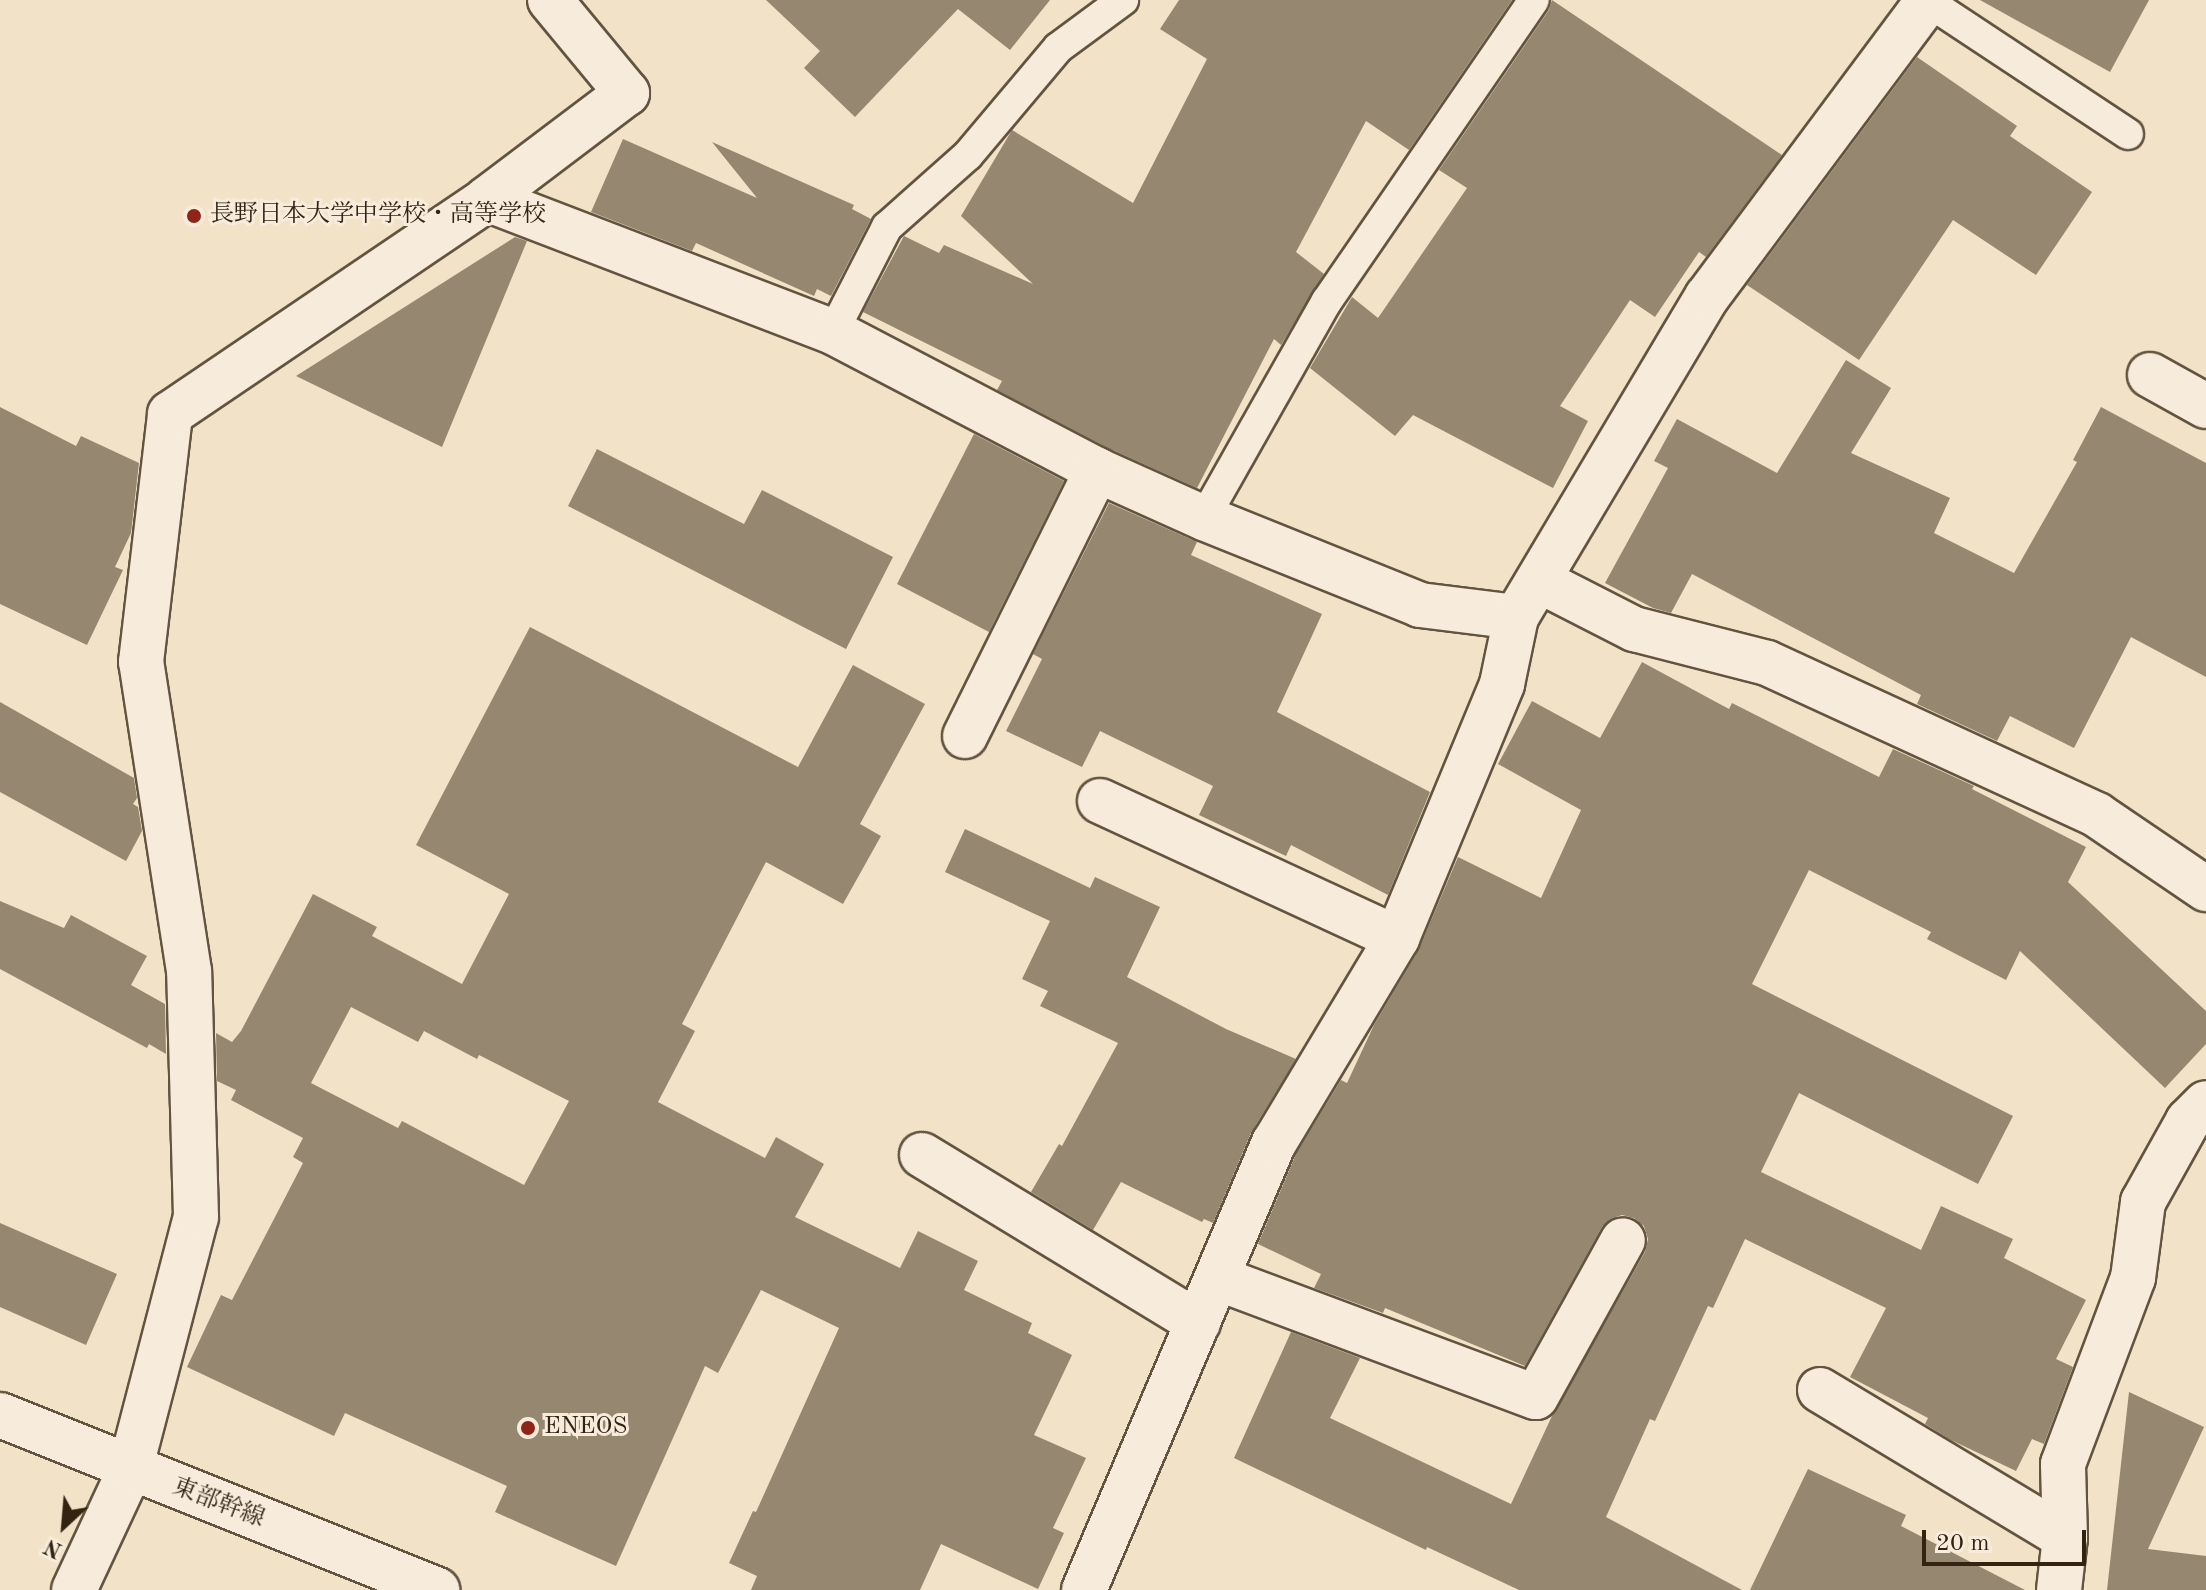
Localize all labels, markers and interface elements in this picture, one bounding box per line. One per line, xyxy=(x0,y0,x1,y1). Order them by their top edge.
place label: 長野日本大学中学校・高等学校 xyxy=(210,202,546,230)
marker: 長野日本大学中学校・高等学校 xyxy=(185,207,203,225)
place label: ENEOS xyxy=(544,1414,627,1442)
marker: ENEOS xyxy=(519,1419,537,1437)
street label: 東部幹線 xyxy=(168,1473,268,1535)
north arrow xyxy=(24,1486,104,1566)
scale bar xyxy=(1926,1514,2090,1564)
text: 20 m xyxy=(1936,1532,1990,1556)
text: N xyxy=(41,1534,66,1561)

